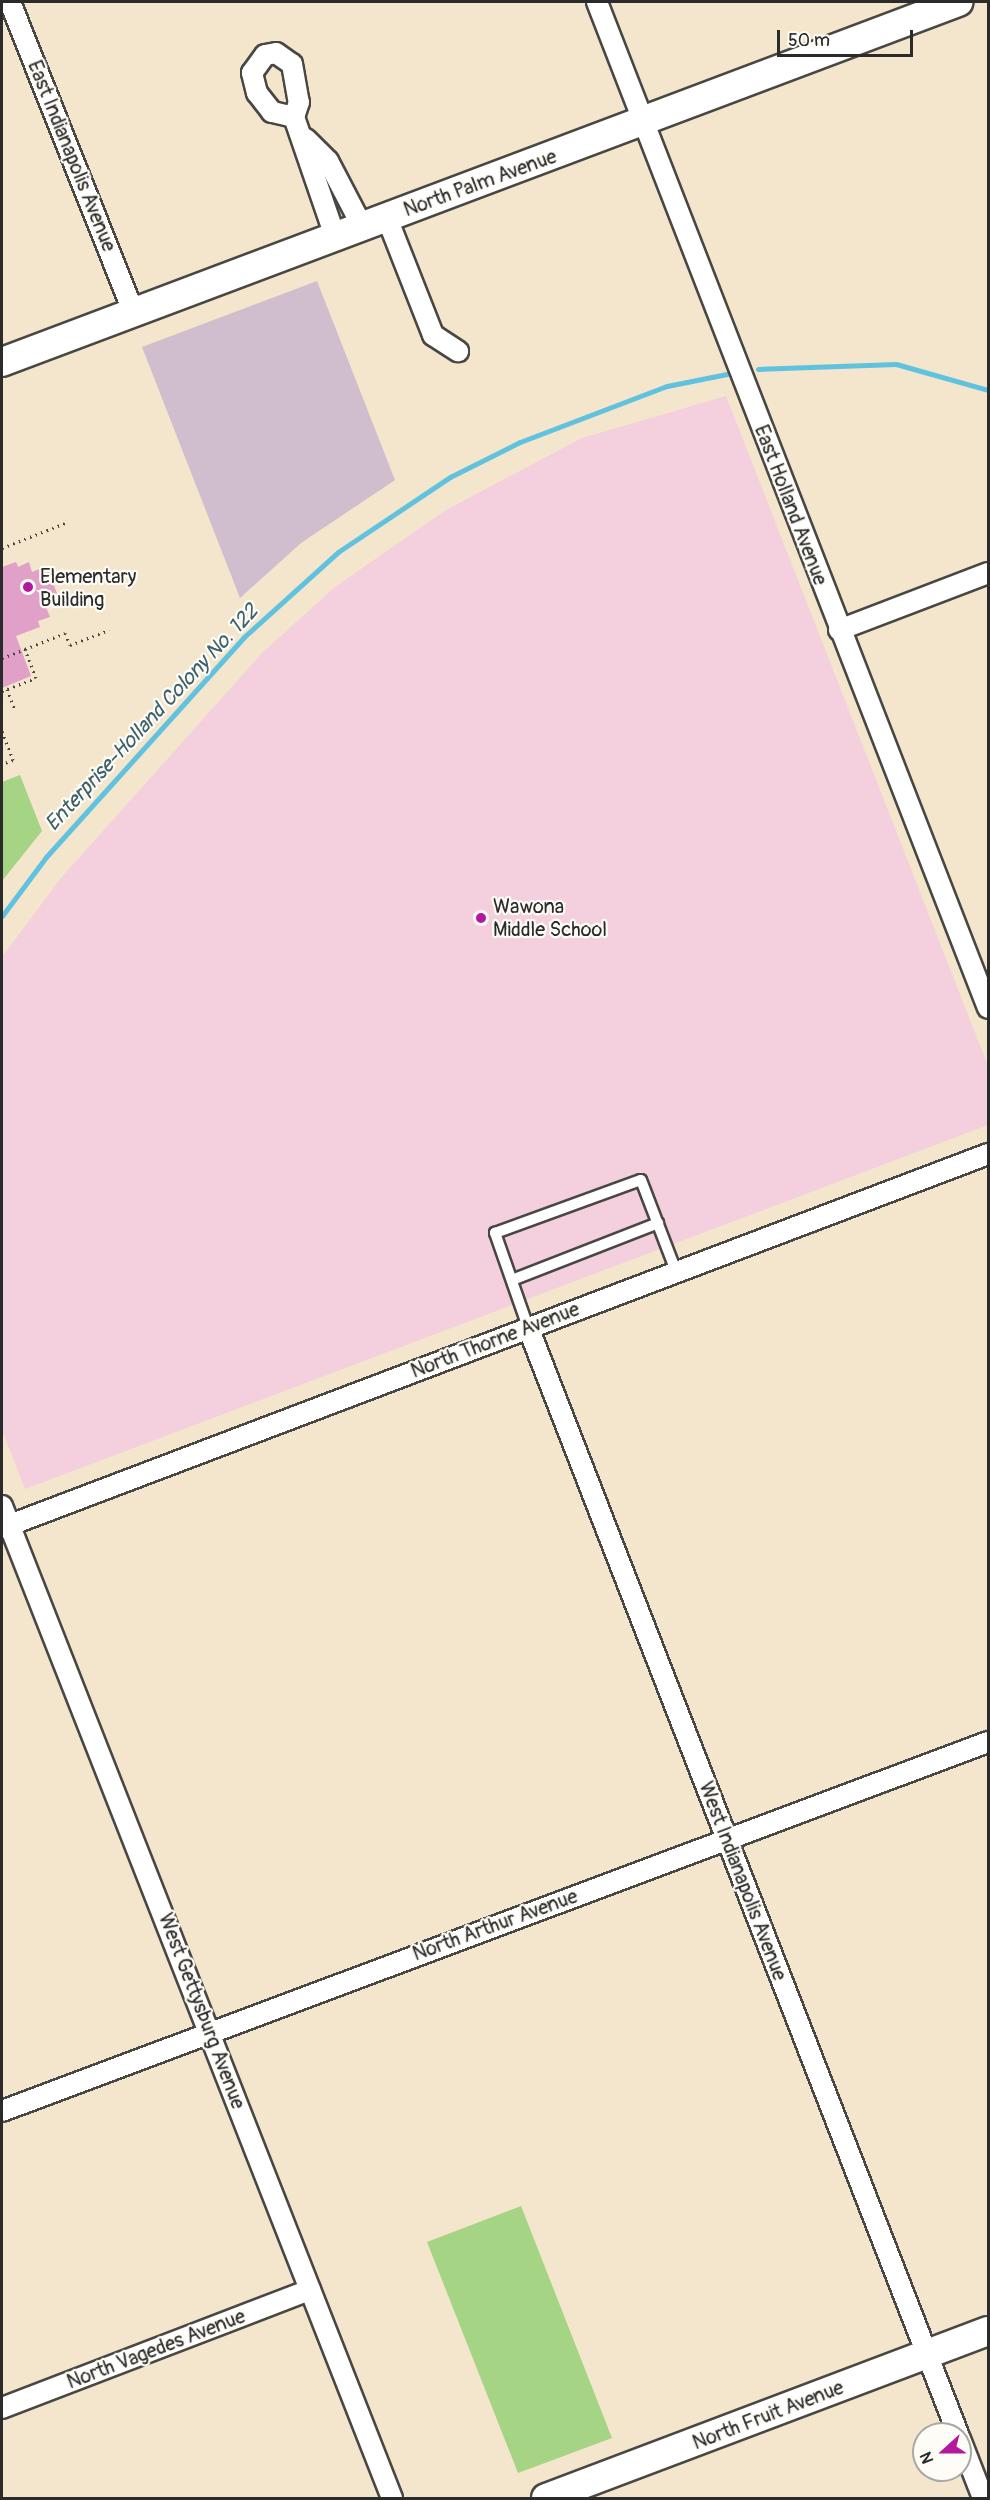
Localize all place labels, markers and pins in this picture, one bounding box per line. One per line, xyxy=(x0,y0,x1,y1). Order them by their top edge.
place label: Elementary Building xyxy=(40,564,136,611)
marker: Elementary Building xyxy=(21,580,35,594)
place label: Wawona Middle School xyxy=(493,894,607,941)
marker: Wawona Middle School xyxy=(474,911,488,925)

